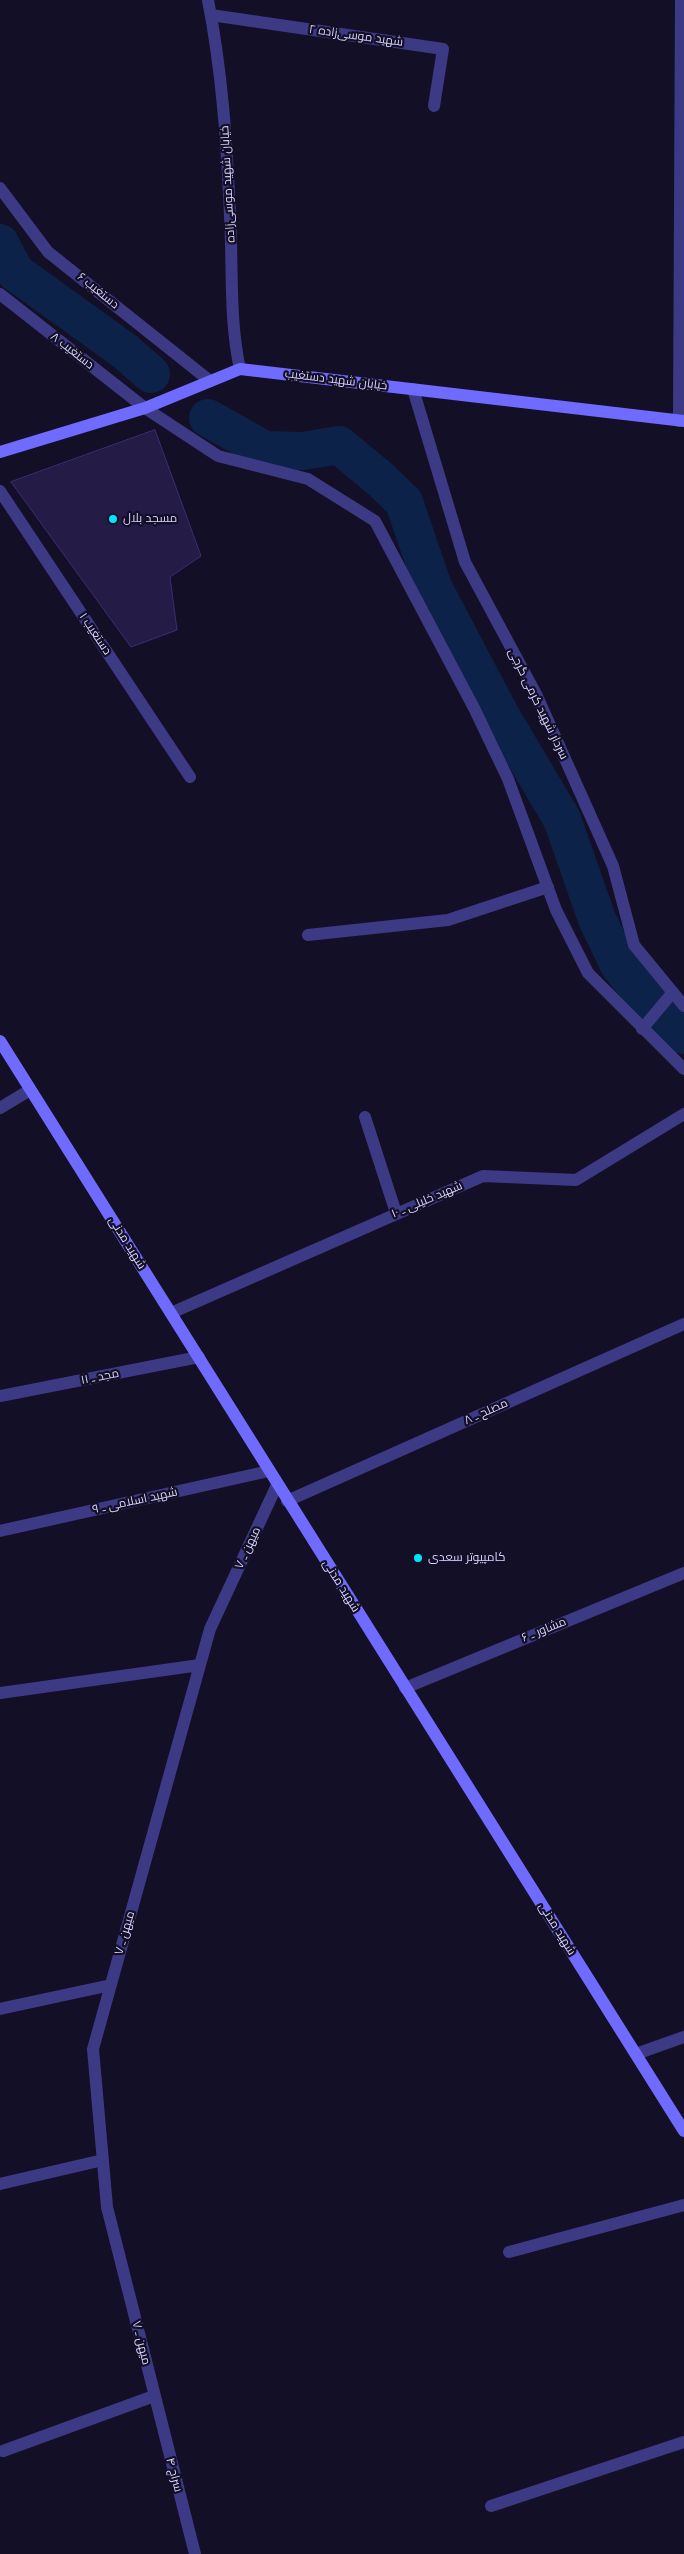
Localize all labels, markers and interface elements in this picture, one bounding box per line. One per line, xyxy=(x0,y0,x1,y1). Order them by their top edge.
street label: شهید موسی‌زاده ۲ xyxy=(308,22,404,50)
street label: خیابان شهید موسی‌زاده xyxy=(218,125,238,243)
street label: دستغیب ۶ xyxy=(74,270,122,312)
street label: دستغیب ۸ xyxy=(47,330,97,372)
street label: خیابان شهید دستغیب xyxy=(284,367,388,393)
place label: مسجد بلال xyxy=(123,512,177,526)
marker: مسجد بلال xyxy=(107,513,119,525)
street label: دستغیب ۱ xyxy=(76,610,114,658)
street label: سردار شهید کرمی گرجی xyxy=(505,646,571,762)
street label: شهید خلیلی ـ ۱۰ xyxy=(389,1179,465,1221)
street label: شهید مدنی xyxy=(105,1214,149,1272)
street label: مجد ـ ۱۱ xyxy=(80,1366,120,1388)
street label: مصلح ـ ۸ xyxy=(462,1396,510,1428)
street label: شهید اسلامی ـ ۹ xyxy=(91,1485,179,1517)
street label: میهن ـ ۷ xyxy=(232,1525,264,1571)
place label: کامپیوتر سعدی xyxy=(428,1551,506,1565)
marker: کامپیوتر سعدی xyxy=(412,1552,424,1564)
street label: شهید مدنی xyxy=(319,1557,363,1615)
street label: مشاور ـ ۶ xyxy=(520,1615,568,1645)
street label: شهید مدنی xyxy=(535,1900,579,1958)
street label: میهن ـ ۷ xyxy=(112,1910,138,1956)
street label: میهن ـ ۷ xyxy=(129,2320,153,2366)
street label: سراج ۴ xyxy=(163,2456,185,2494)

